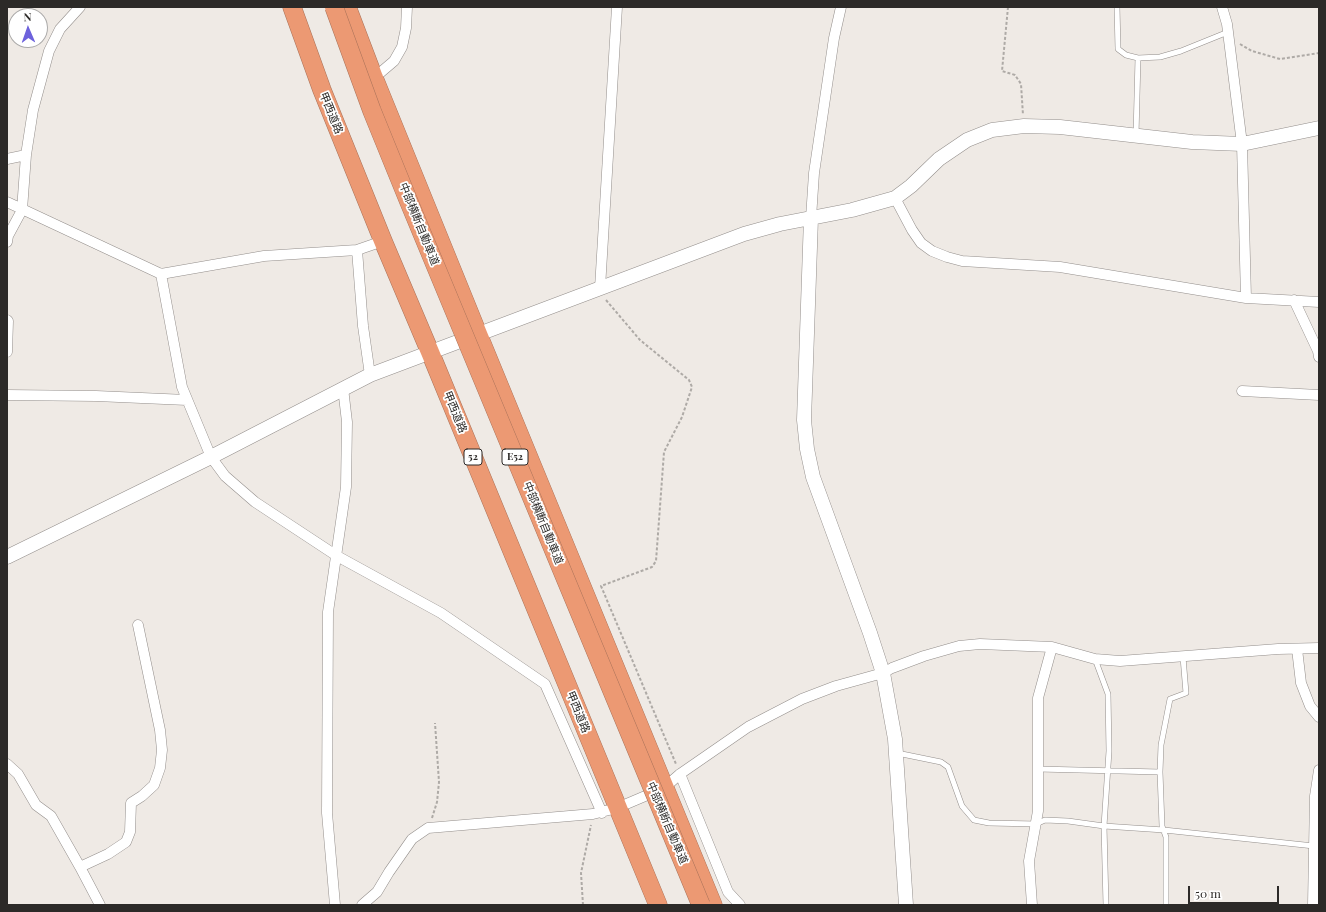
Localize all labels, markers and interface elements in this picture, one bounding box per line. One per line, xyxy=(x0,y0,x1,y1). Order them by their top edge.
north arrow xyxy=(8,8,48,48)
text: N xyxy=(23,9,32,24)
street label: 甲西道路 xyxy=(317,90,345,136)
street label: 中部横断自動車道 xyxy=(396,181,442,267)
street label: 甲西道路 xyxy=(441,389,469,435)
road number: 52 xyxy=(464,449,482,465)
road number: E52 xyxy=(502,449,528,465)
street label: 中部横断自動車道 xyxy=(520,480,566,566)
street label: 甲西道路 xyxy=(564,689,592,735)
street label: 中部横断自動車道 xyxy=(644,780,690,866)
scale bar xyxy=(1190,878,1281,904)
text: 50 m xyxy=(1195,885,1221,901)

